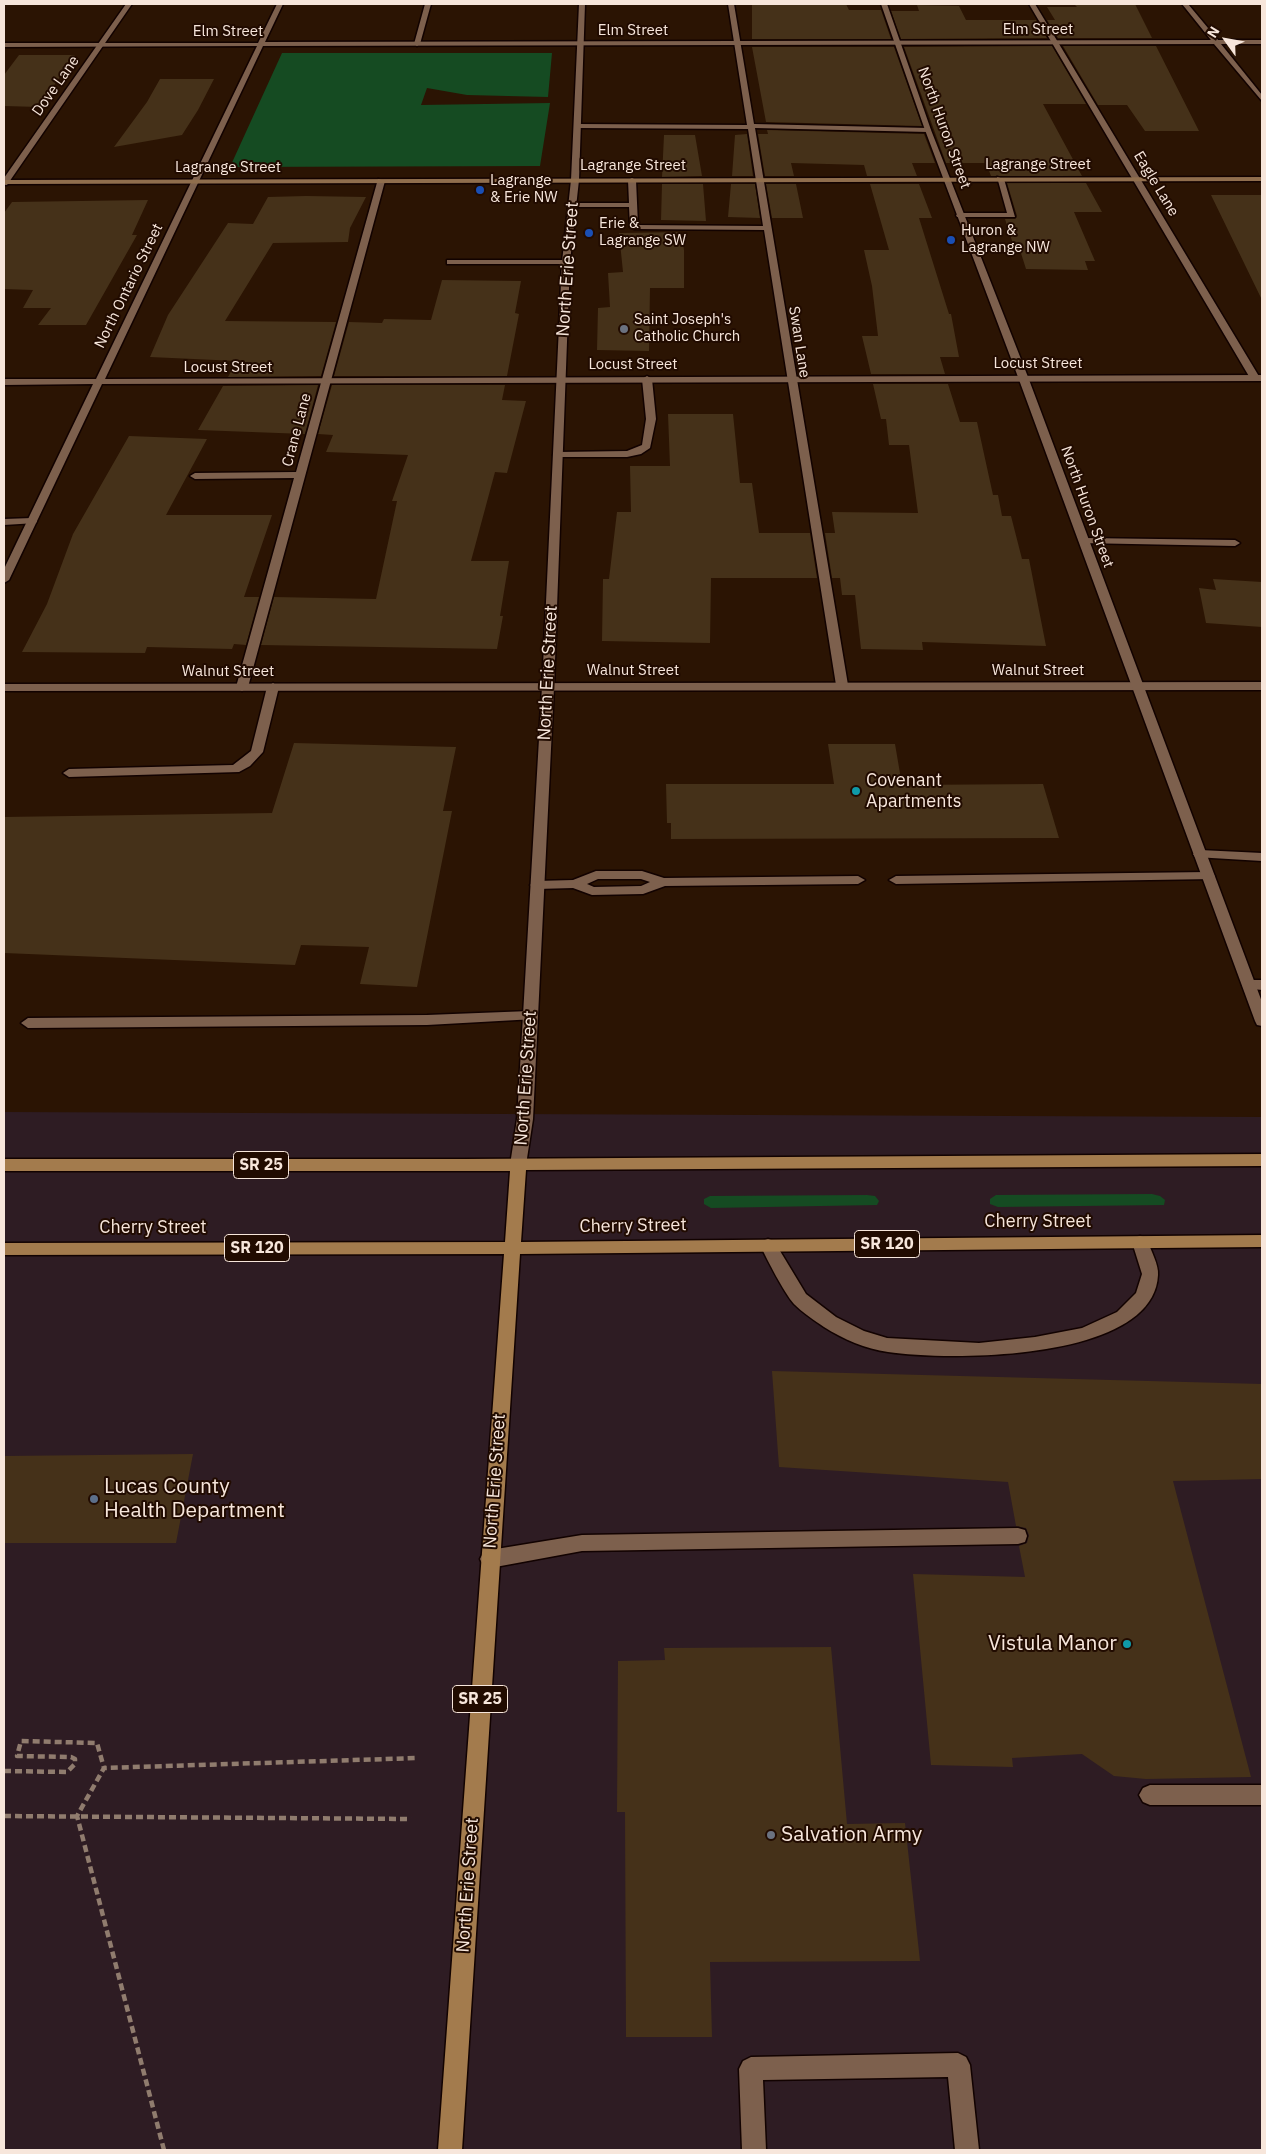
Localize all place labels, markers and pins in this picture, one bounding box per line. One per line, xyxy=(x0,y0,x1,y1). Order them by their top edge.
place label: Lagrange & Erie NW xyxy=(490,172,558,207)
marker: Lagrange & Erie NW xyxy=(474,184,486,196)
place label: Erie & Lagrange SW xyxy=(599,215,686,250)
place label: Huron & Lagrange NW xyxy=(961,222,1050,257)
marker: Erie & Lagrange SW xyxy=(583,227,595,239)
marker: Huron & Lagrange NW xyxy=(945,234,957,246)
place label: Saint Joseph's Catholic Church xyxy=(634,311,740,346)
marker: Saint Joseph's Catholic Church xyxy=(618,323,630,335)
place label: Covenant Apartments xyxy=(866,770,961,812)
marker: Covenant Apartments xyxy=(850,785,862,797)
place label: Lucas County Health Department xyxy=(104,1474,285,1524)
marker: Lucas County Health Department xyxy=(88,1493,100,1505)
place label: Vistula Manor xyxy=(988,1631,1117,1657)
marker: Vistula Manor xyxy=(1121,1638,1133,1650)
place label: Salvation Army xyxy=(781,1822,922,1848)
marker: Salvation Army xyxy=(765,1829,777,1841)

